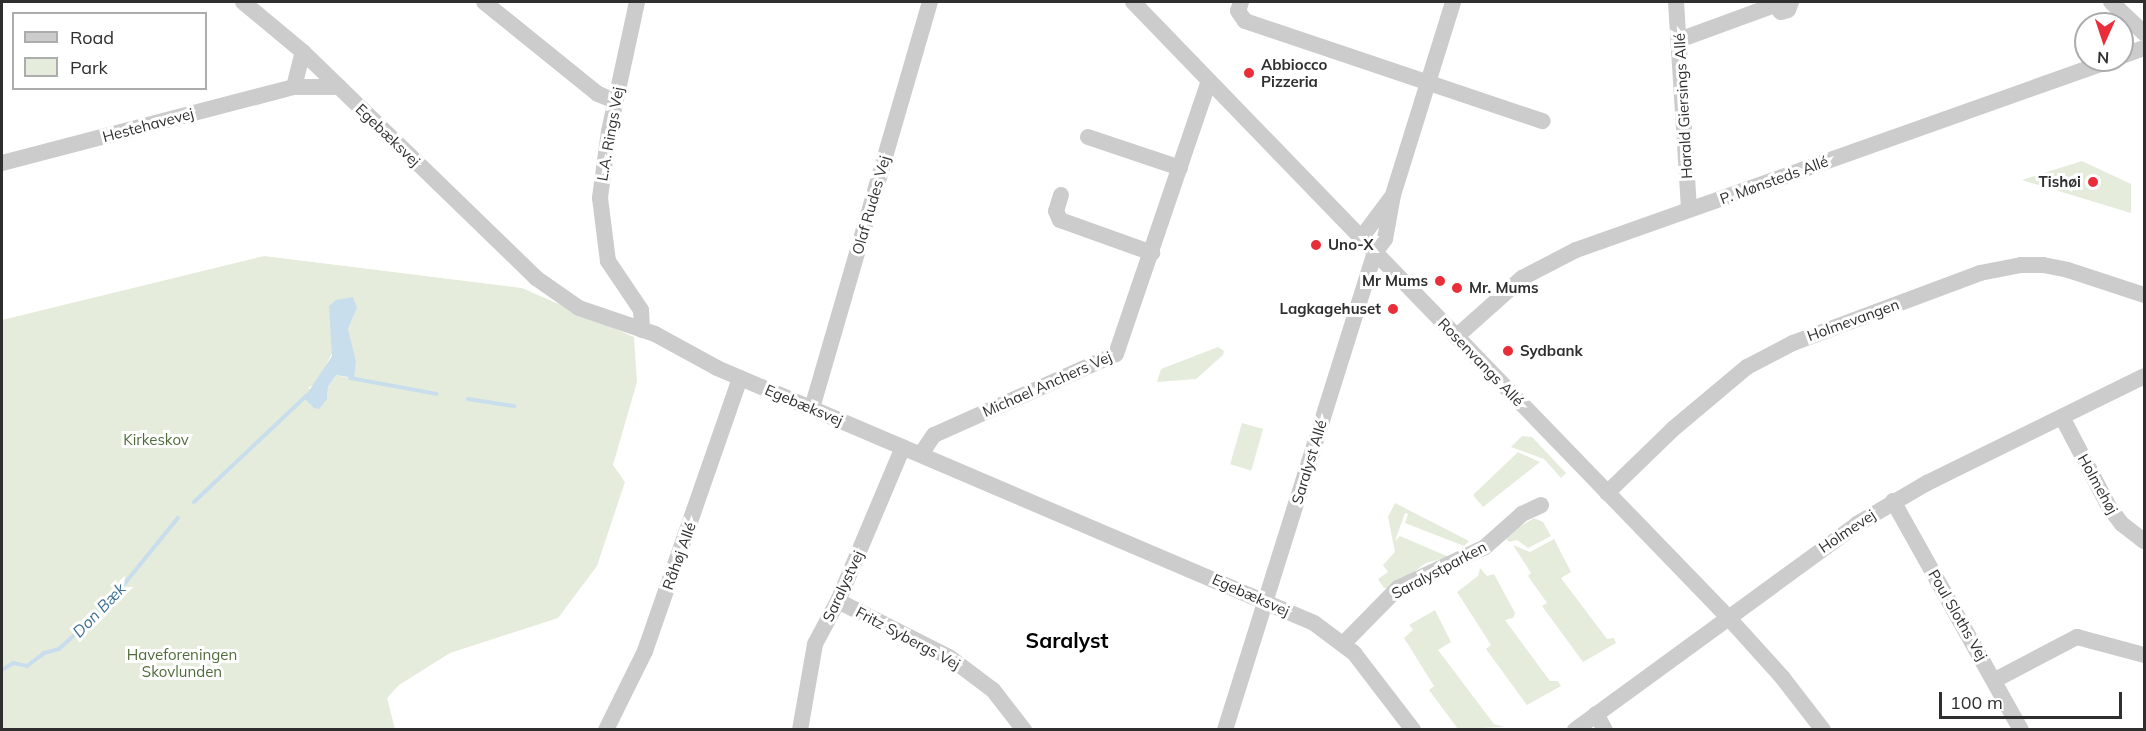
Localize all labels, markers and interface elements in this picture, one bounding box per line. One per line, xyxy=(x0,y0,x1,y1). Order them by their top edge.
legend xyxy=(12,12,207,90)
north arrow xyxy=(2074,12,2134,72)
text: Road xyxy=(70,26,114,49)
street label: Harald Giersings Allé xyxy=(1670,33,1696,179)
text: N xyxy=(2097,48,2110,68)
place label: Abbiocco Pizzeria xyxy=(1261,55,1327,90)
text: Park xyxy=(70,56,108,79)
marker: Abbiocco Pizzeria xyxy=(1242,66,1256,80)
street label: L.A. Rings Vej xyxy=(593,86,627,182)
street label: Egebæksvej xyxy=(352,100,424,170)
street label: Hestehavevej xyxy=(100,104,196,146)
street label: P. Mønsteds Allé xyxy=(1717,152,1831,208)
street label: Olaf Rudes Vej xyxy=(848,153,894,257)
place label: Tishøi xyxy=(2038,173,2081,191)
marker: Tishøi xyxy=(2086,175,2100,189)
place label: Uno-X xyxy=(1328,236,1374,254)
marker: Uno-X xyxy=(1309,238,1323,252)
place label: Mr Mums xyxy=(1362,272,1428,290)
marker: Mr Mums xyxy=(1433,274,1447,288)
place label: Mr. Mums xyxy=(1469,279,1538,297)
marker: Mr. Mums xyxy=(1450,281,1464,295)
street label: Holmevangen xyxy=(1805,295,1901,345)
place label: Lagkagehuset xyxy=(1280,300,1381,318)
marker: Lagkagehuset xyxy=(1386,302,1400,316)
street label: Rosenvangs Allé xyxy=(1434,314,1528,410)
place label: Sydbank xyxy=(1520,342,1583,360)
marker: Sydbank xyxy=(1501,344,1515,358)
street label: Michael Anchers Vej xyxy=(980,347,1114,421)
street label: Egebæksvej xyxy=(762,381,846,429)
street label: Saralyst Allé xyxy=(1288,418,1330,506)
park label: Kirkeskov xyxy=(123,431,189,449)
street label: Holmehøj xyxy=(2074,451,2122,517)
street label: Holmevej xyxy=(1815,506,1879,556)
street label: Råhøj Allé xyxy=(658,520,700,592)
street label: Saralystparken xyxy=(1389,537,1489,603)
street label: Saralystvej xyxy=(819,548,867,624)
street label: Poul Sloths Vej xyxy=(1925,566,1991,664)
street label: Egebæksvej xyxy=(1210,570,1292,620)
water label: Don Bæk xyxy=(69,579,129,641)
street label: Fritz Sybergs Vej xyxy=(853,603,963,673)
district label: Saralyst xyxy=(1026,627,1108,653)
park label: Haveforeningen Skovlunden xyxy=(127,645,237,680)
scale bar xyxy=(1942,680,2125,718)
text: 100 m xyxy=(1950,691,2003,714)

